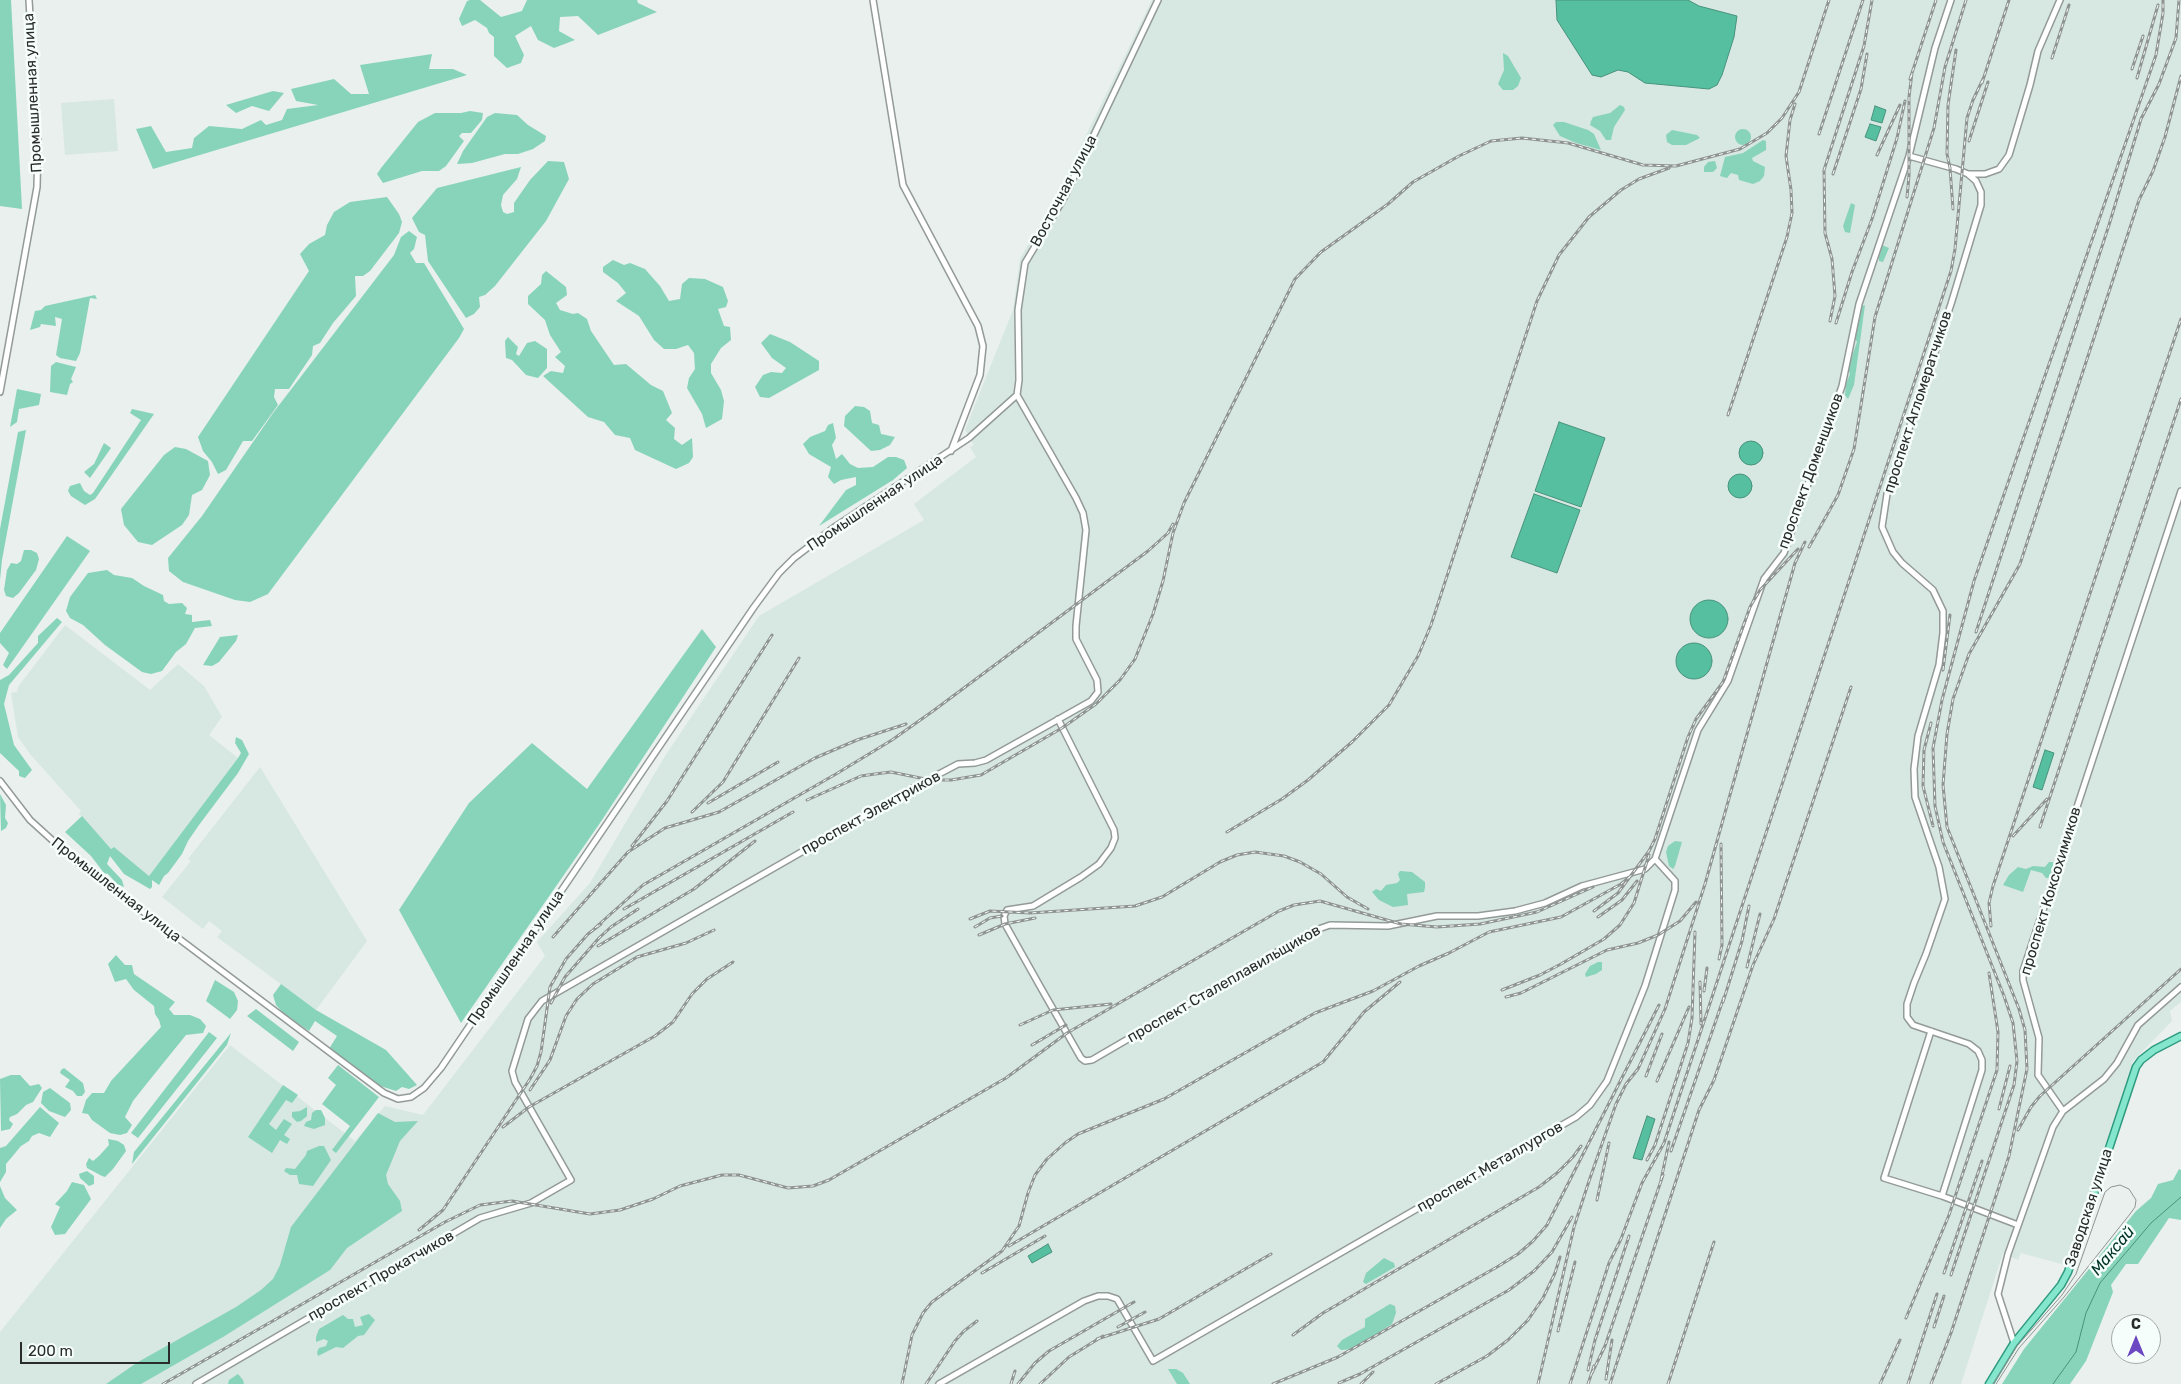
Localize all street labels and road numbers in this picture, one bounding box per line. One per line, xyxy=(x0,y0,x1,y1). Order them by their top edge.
street label: Промышленная улица xyxy=(20,13,46,173)
street label: Восточная улица xyxy=(1027,132,1101,250)
street label: проспект Агломератчиков xyxy=(1880,309,1956,495)
street label: проспект Доменщиков xyxy=(1774,391,1848,551)
street label: Промышленная улица xyxy=(804,451,946,555)
street label: проспект Электриков xyxy=(798,767,944,859)
street label: проспект Коксохимиков xyxy=(2017,805,2085,977)
street label: Промышленная улица xyxy=(48,834,184,946)
street label: Промышленная улица xyxy=(464,887,568,1029)
street label: проспект Сталеплавильщиков xyxy=(1124,921,1324,1047)
street label: проспект Металлургов xyxy=(1414,1118,1566,1216)
street label: Заводская улица xyxy=(2061,1147,2117,1269)
street label: проспект Прокатчиков xyxy=(305,1227,457,1325)

